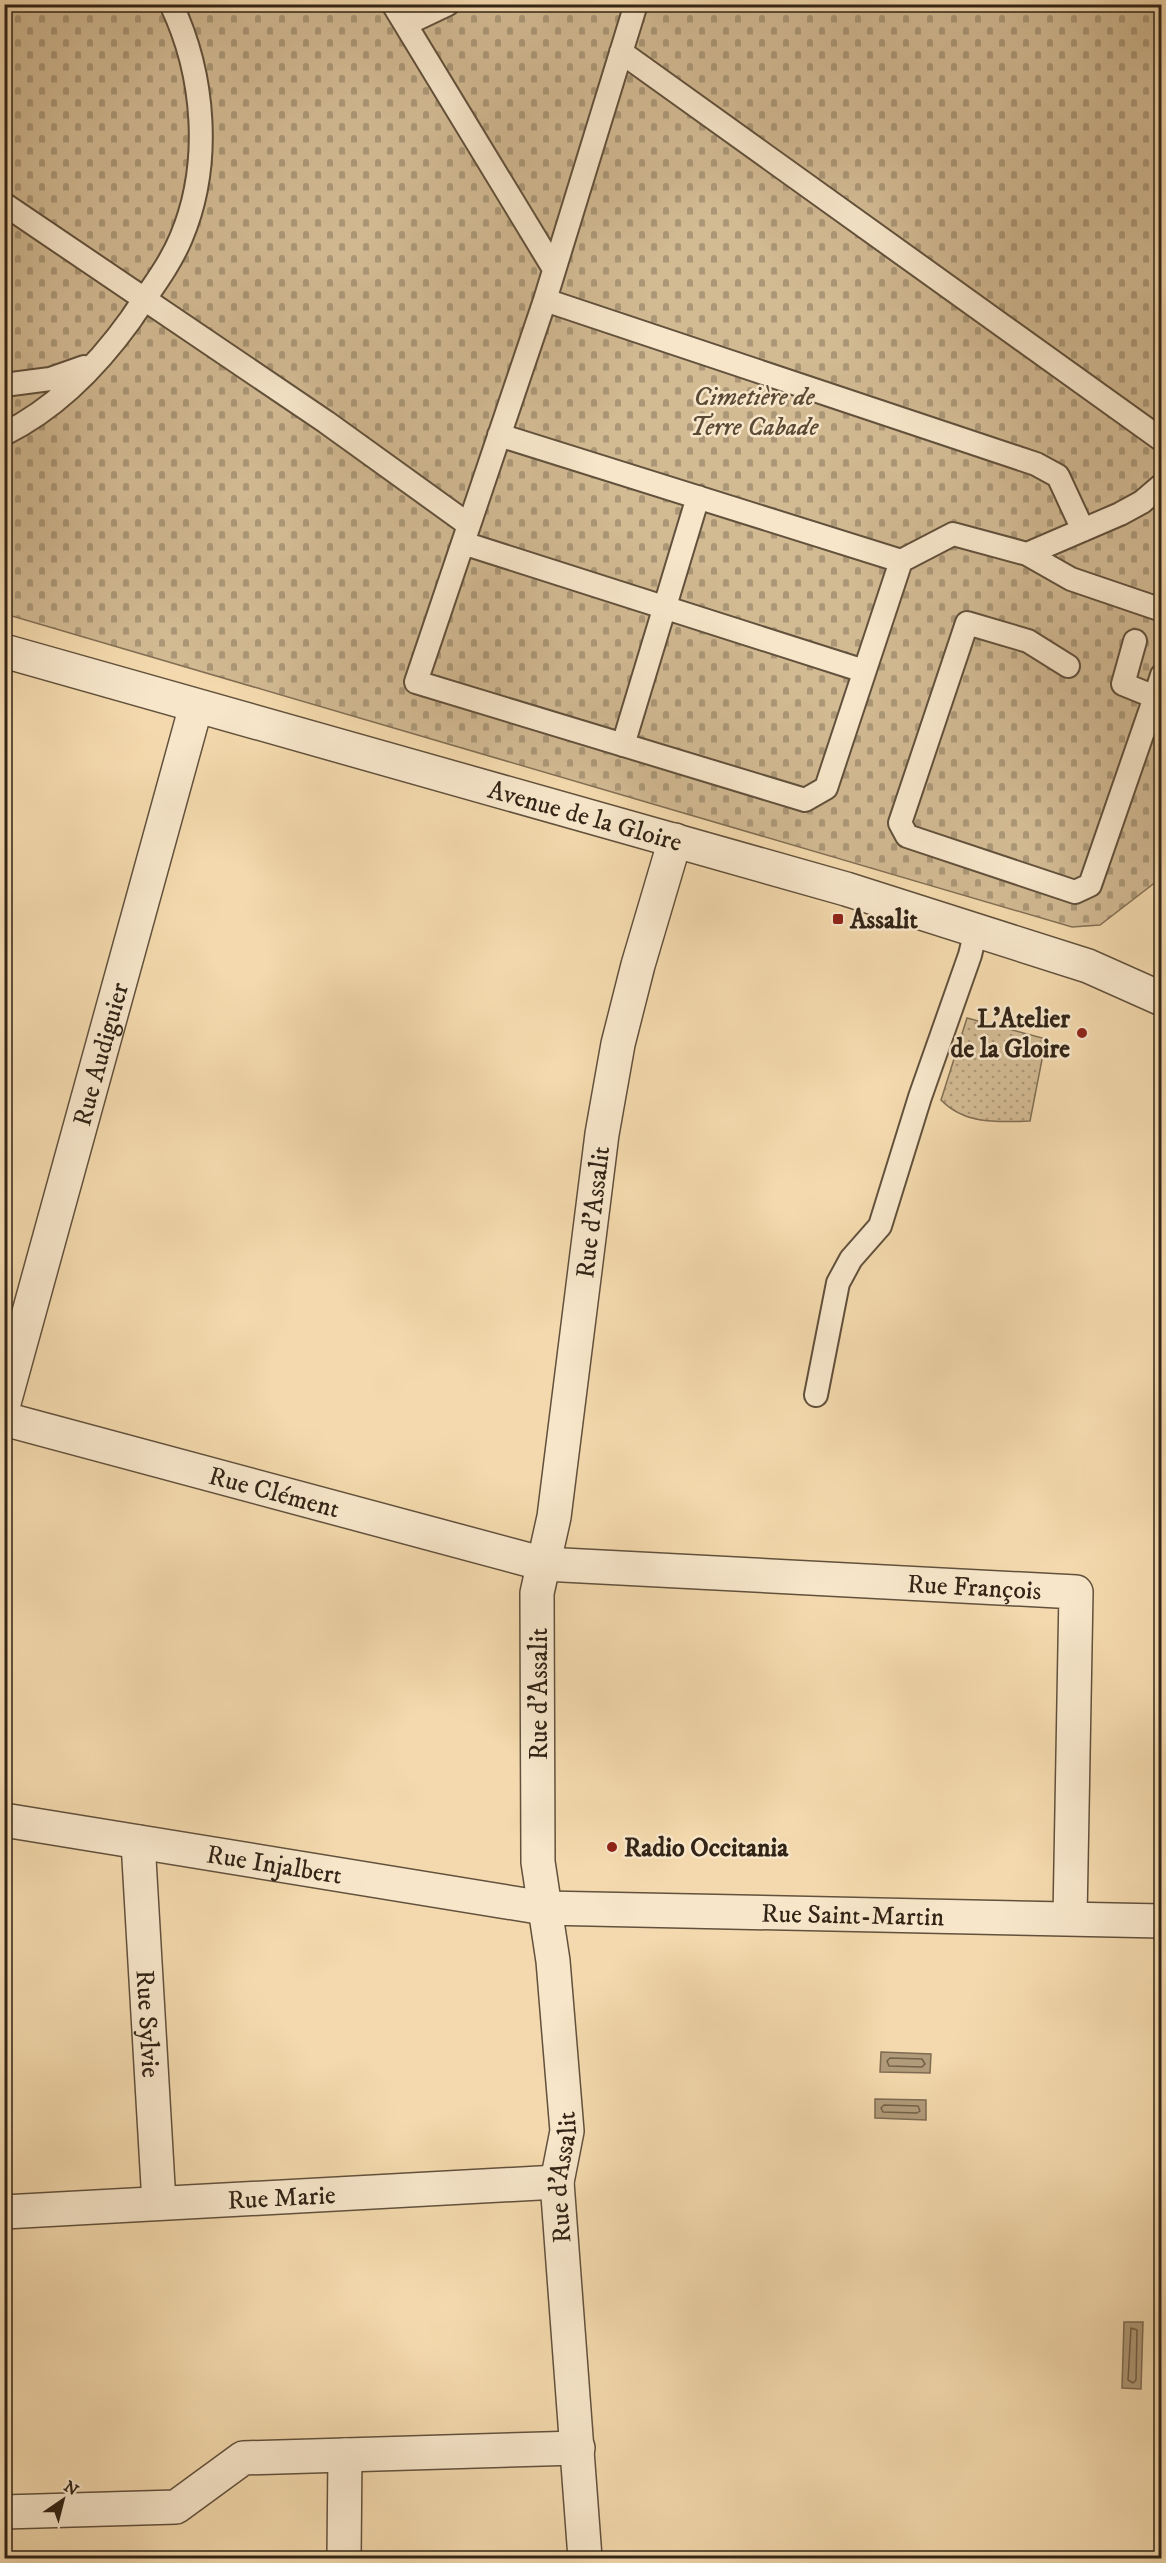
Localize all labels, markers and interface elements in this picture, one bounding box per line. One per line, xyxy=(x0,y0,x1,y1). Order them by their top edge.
park label: Cimetière de Terre Cabade xyxy=(690,381,819,444)
street label: Avenue de la Gloire xyxy=(484,774,686,860)
place label: Assalit xyxy=(849,904,918,937)
marker: Assalit xyxy=(831,912,845,926)
street label: Rue Audiguier xyxy=(66,979,137,1130)
place label: L'Atelier de la Gloire xyxy=(951,1003,1070,1066)
marker: L'Atelier de la Gloire xyxy=(1075,1026,1089,1040)
street label: Rue d'Assalit xyxy=(569,1144,618,1280)
street label: Rue Clément xyxy=(205,1460,343,1526)
street label: Rue François xyxy=(906,1568,1042,1608)
street label: Rue d'Assalit xyxy=(523,1628,556,1760)
place label: Radio Occitania xyxy=(624,1832,789,1865)
street label: Rue Injalbert xyxy=(204,1838,344,1893)
marker: Radio Occitania xyxy=(605,1840,619,1854)
street label: Rue Saint-Martin xyxy=(761,1898,945,1934)
street label: Rue Sylvie xyxy=(127,1969,167,2079)
street label: Rue d'Assalit xyxy=(542,2110,585,2244)
street label: Rue Marie xyxy=(227,2179,337,2218)
north arrow xyxy=(33,2470,93,2530)
text: N xyxy=(60,2477,82,2500)

